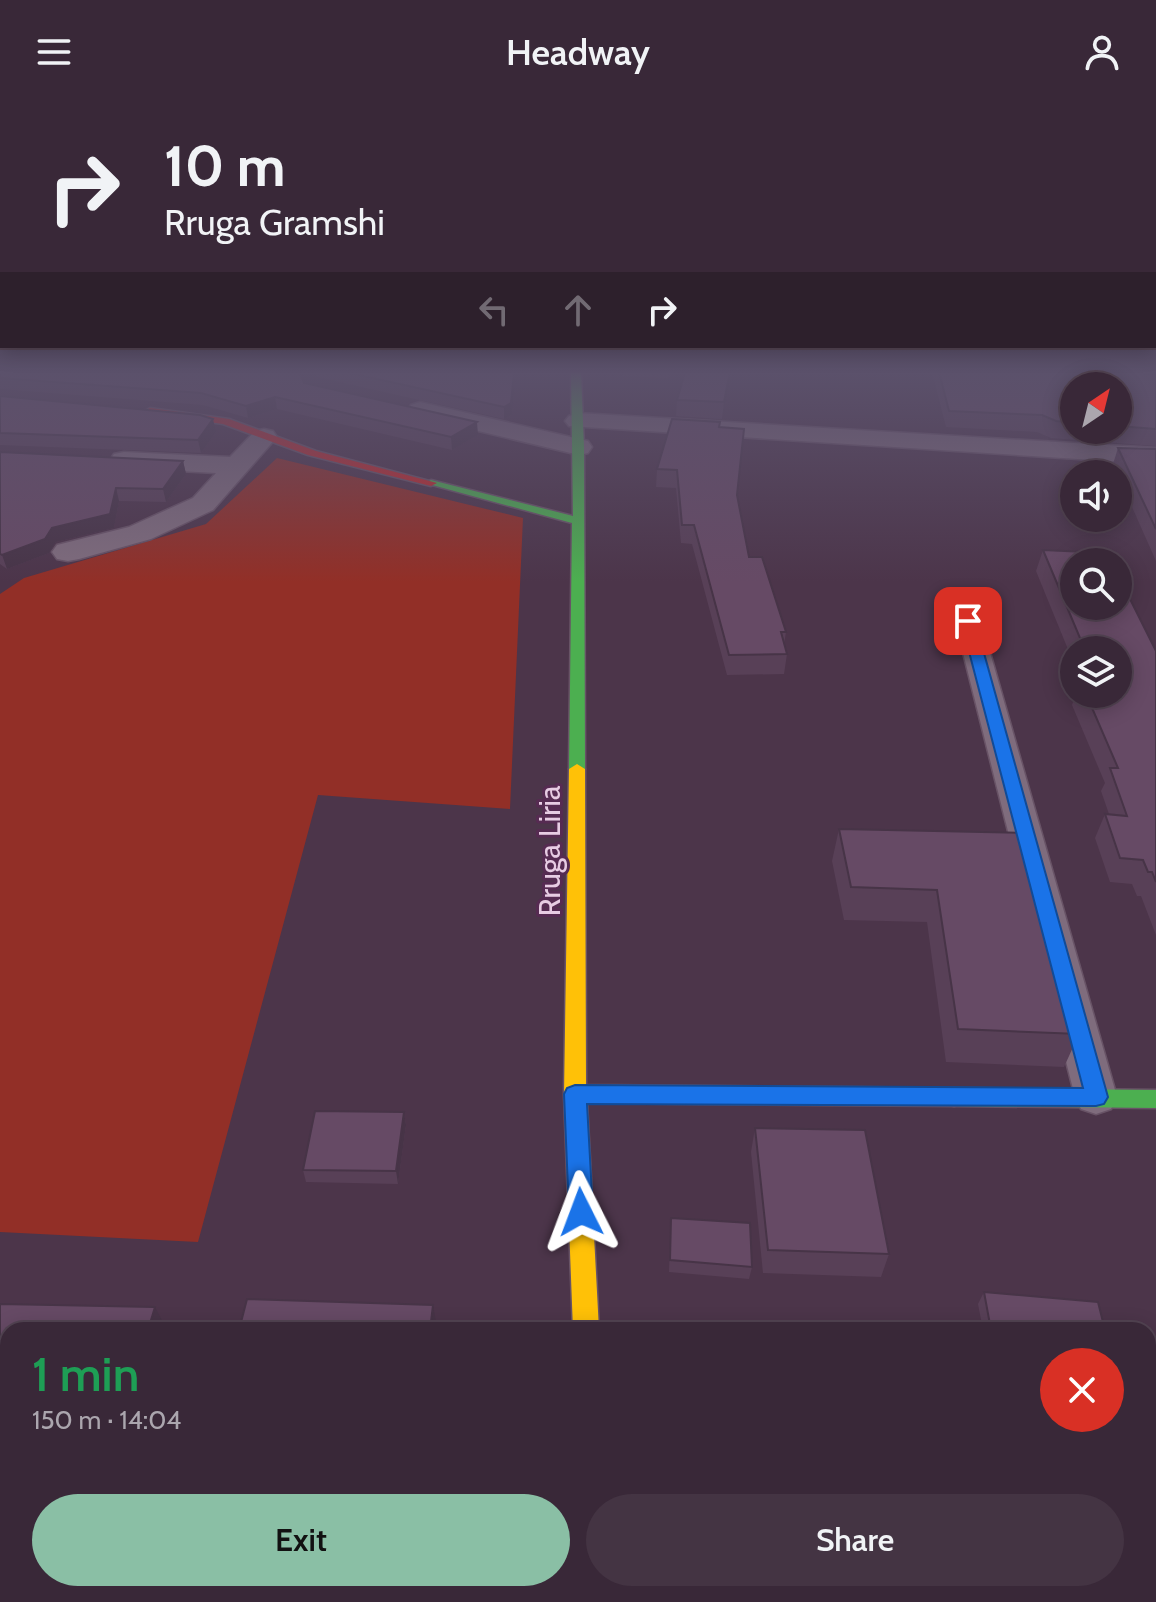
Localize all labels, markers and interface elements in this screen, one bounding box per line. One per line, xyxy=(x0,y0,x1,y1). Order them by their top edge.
icon: menu xyxy=(32,30,76,74)
text: Headway xyxy=(506,30,650,74)
icon: person xyxy=(1080,30,1124,74)
text: 10 m xyxy=(164,132,285,200)
icon: right xyxy=(32,136,136,240)
text: Rruga Gramshi xyxy=(164,200,385,244)
icon: left xyxy=(472,288,516,332)
icon: ahead xyxy=(556,288,600,332)
icon: right xyxy=(640,288,684,332)
north arrow xyxy=(1060,372,1132,444)
map controls xyxy=(1060,372,1132,708)
button: sound xyxy=(1060,460,1132,532)
button: search xyxy=(1060,548,1132,620)
pin xyxy=(934,587,1002,655)
icon: arrive xyxy=(946,599,990,643)
button: layers xyxy=(1060,636,1132,708)
street label: Rruga Liria xyxy=(531,785,568,916)
position arrow xyxy=(539,1170,623,1254)
text: 1 min xyxy=(32,1345,139,1403)
button: close xyxy=(1040,1348,1124,1432)
text: 150 m · 14:04 xyxy=(32,1404,181,1436)
button: Exit xyxy=(32,1494,570,1586)
button: Share xyxy=(586,1494,1124,1586)

